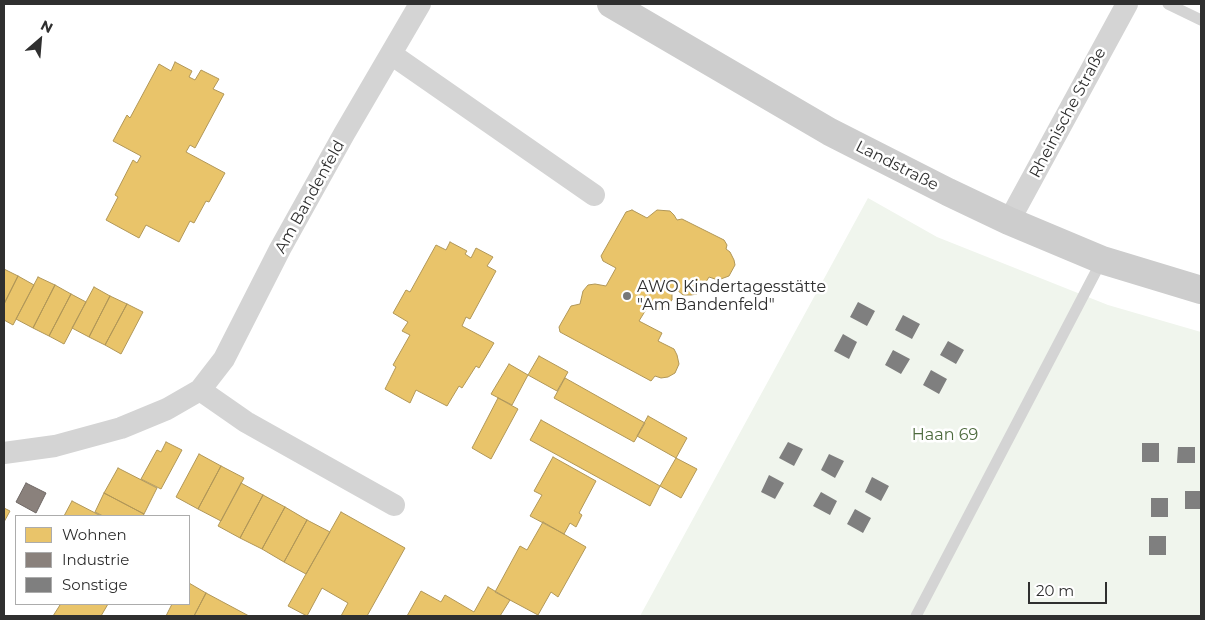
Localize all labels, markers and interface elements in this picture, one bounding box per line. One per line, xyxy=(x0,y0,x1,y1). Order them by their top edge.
north arrow xyxy=(15,15,65,65)
text: N xyxy=(38,16,56,37)
street label: Rheinische Straße xyxy=(1026,45,1110,181)
street label: Am Bandenfeld xyxy=(271,137,349,257)
street label: Landstraße xyxy=(852,137,942,195)
place label: AWO Kindertagesstätte "Am Bandenfeld" xyxy=(637,277,826,315)
marker: AWO Kindertagesstätte "Am Bandenfeld" xyxy=(621,290,633,302)
park label: Haan 69 xyxy=(912,425,978,445)
legend xyxy=(15,515,190,605)
text: Wohnen xyxy=(62,525,127,544)
text: Industrie xyxy=(62,550,129,569)
scale bar xyxy=(1030,572,1109,604)
text: Sonstige xyxy=(62,575,128,594)
text: 20 m xyxy=(1036,581,1074,600)

